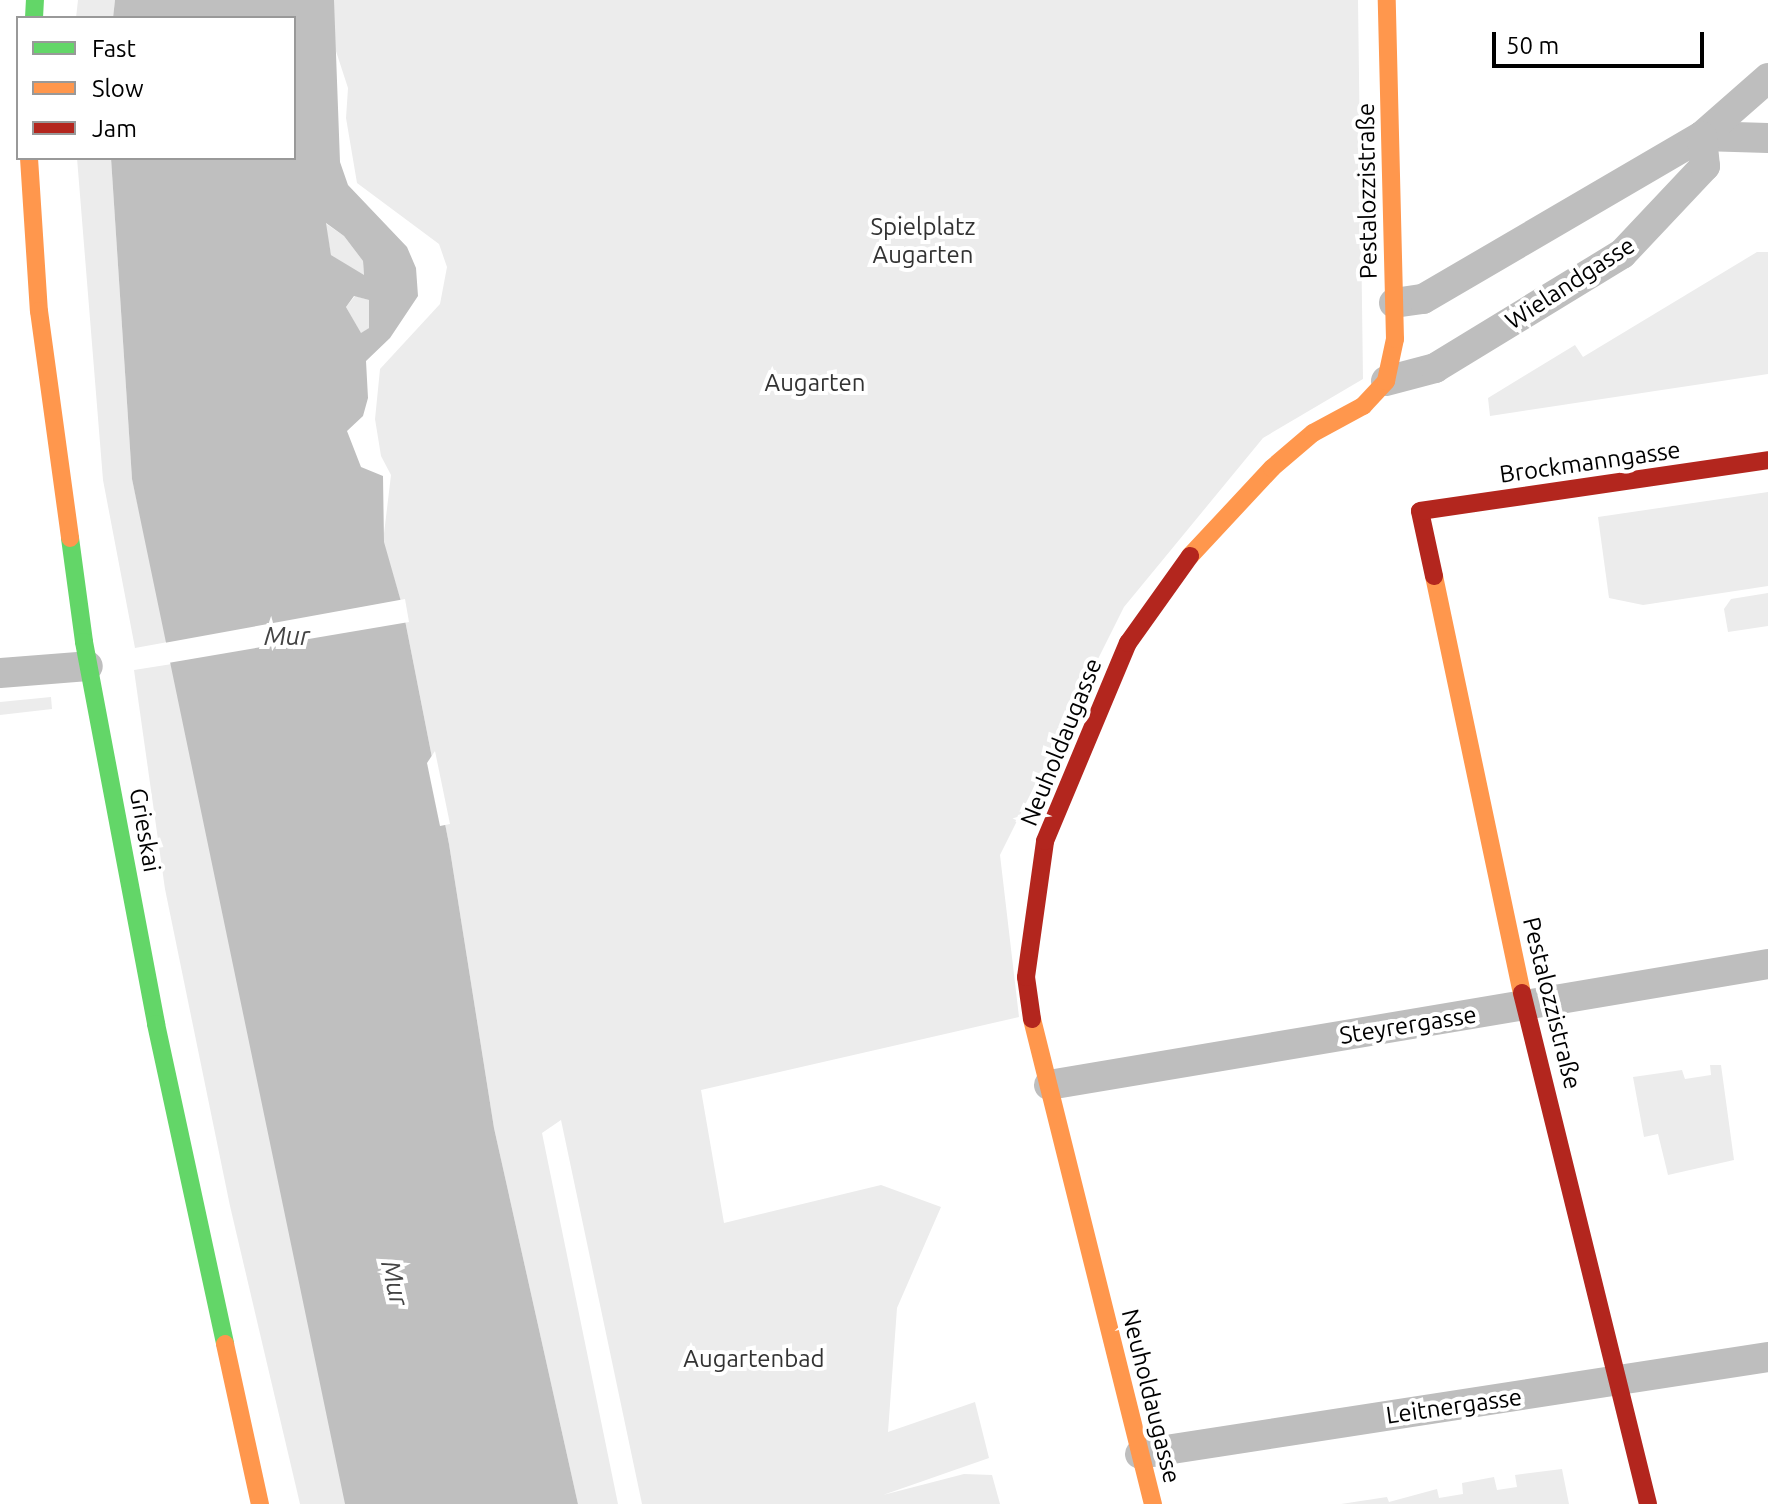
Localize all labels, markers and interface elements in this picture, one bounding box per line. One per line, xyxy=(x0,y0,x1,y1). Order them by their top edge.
legend xyxy=(16,16,296,160)
scale bar xyxy=(1496,16,1708,66)
text: 50 m xyxy=(1506,32,1559,59)
text: Fast xyxy=(92,35,136,62)
text: Slow xyxy=(92,75,144,102)
street label: Pestalozzistraße xyxy=(1351,103,1383,279)
text: Jam xyxy=(92,115,137,142)
park label: Spielplatz Augarten xyxy=(870,213,976,269)
street label: Wielandgasse xyxy=(1500,231,1640,335)
park label: Augarten xyxy=(765,369,865,397)
street label: Brockmanngasse xyxy=(1498,435,1682,489)
water label: Mur xyxy=(264,620,310,652)
street label: Neuholdaugasse xyxy=(1014,654,1108,830)
street label: Grieskai xyxy=(123,786,167,874)
street label: Pestalozzistraße xyxy=(1517,914,1587,1092)
street label: Steyrergasse xyxy=(1337,1000,1479,1050)
water label: Mur xyxy=(375,1257,415,1309)
street label: Neuholdaugasse xyxy=(1115,1306,1187,1486)
park label: Augartenbad xyxy=(683,1345,825,1373)
street label: Leitnergasse xyxy=(1384,1382,1524,1430)

